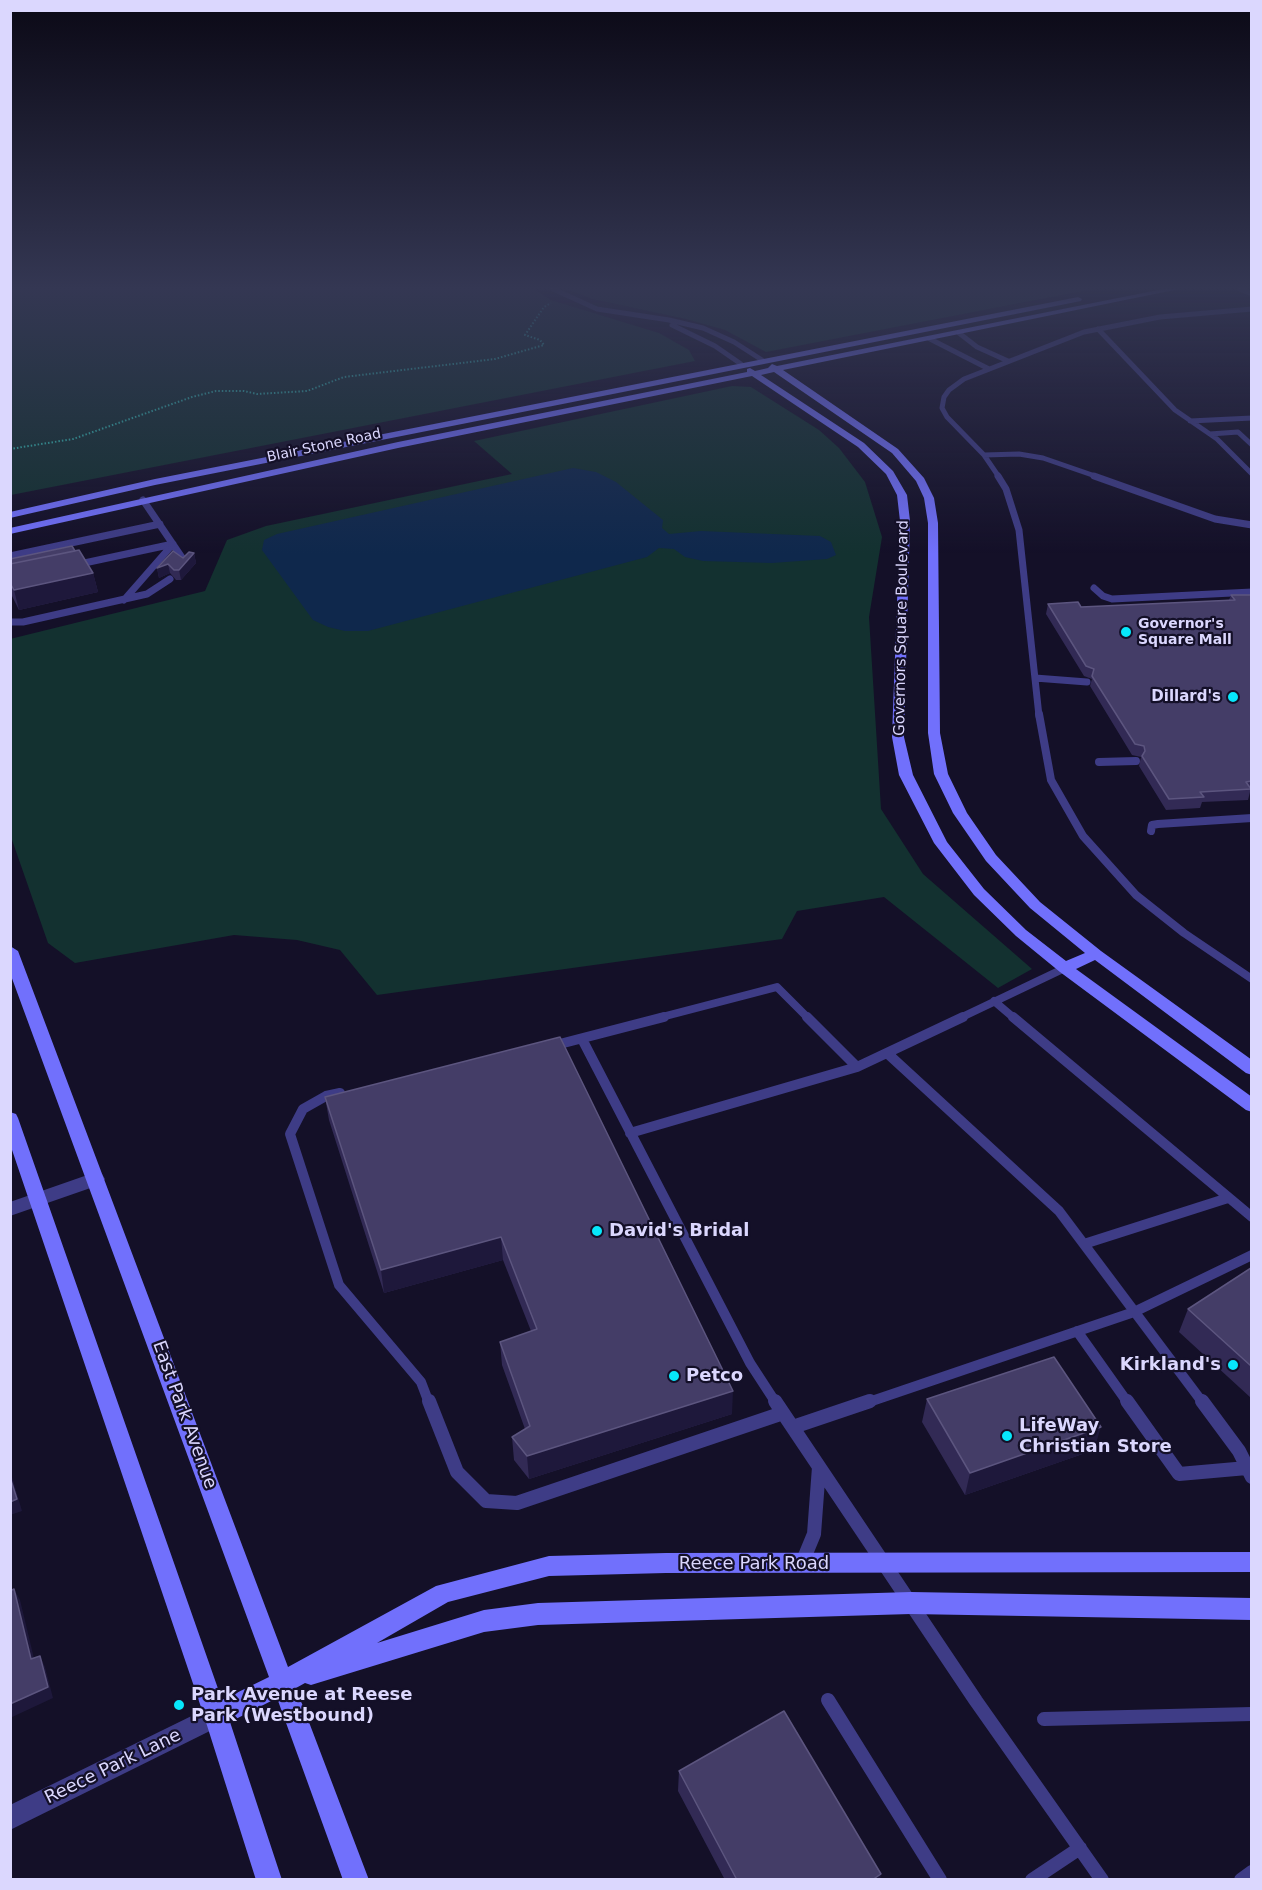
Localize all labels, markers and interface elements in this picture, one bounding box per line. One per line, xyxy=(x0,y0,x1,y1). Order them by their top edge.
street label: Blair Stone Road xyxy=(265,426,383,466)
street label: Governors Square Boulevard xyxy=(891,520,913,736)
place label: Governor's Square Mall xyxy=(1138,616,1232,648)
marker: Governor's Square Mall xyxy=(1119,625,1133,639)
place label: Dillard's xyxy=(1151,688,1221,706)
marker: Dillard's xyxy=(1226,690,1240,704)
place label: David's Bridal xyxy=(609,1220,749,1242)
marker: David's Bridal xyxy=(590,1224,604,1238)
street label: East Park Avenue xyxy=(147,1338,221,1492)
place label: Kirkland's xyxy=(1120,1354,1221,1376)
marker: Kirkland's xyxy=(1226,1358,1240,1372)
place label: Petco xyxy=(686,1365,743,1387)
marker: Petco xyxy=(667,1369,681,1383)
place label: LifeWay Christian Store xyxy=(1019,1415,1172,1458)
marker: LifeWay Christian Store xyxy=(1000,1429,1014,1443)
street label: Reece Park Road xyxy=(679,1553,829,1575)
place label: Park Avenue at Reese Park (Westbound) xyxy=(191,1684,413,1726)
marker: Park Avenue at Reese Park (Westbound) xyxy=(172,1698,186,1712)
street label: Reece Park Lane xyxy=(41,1725,185,1809)

